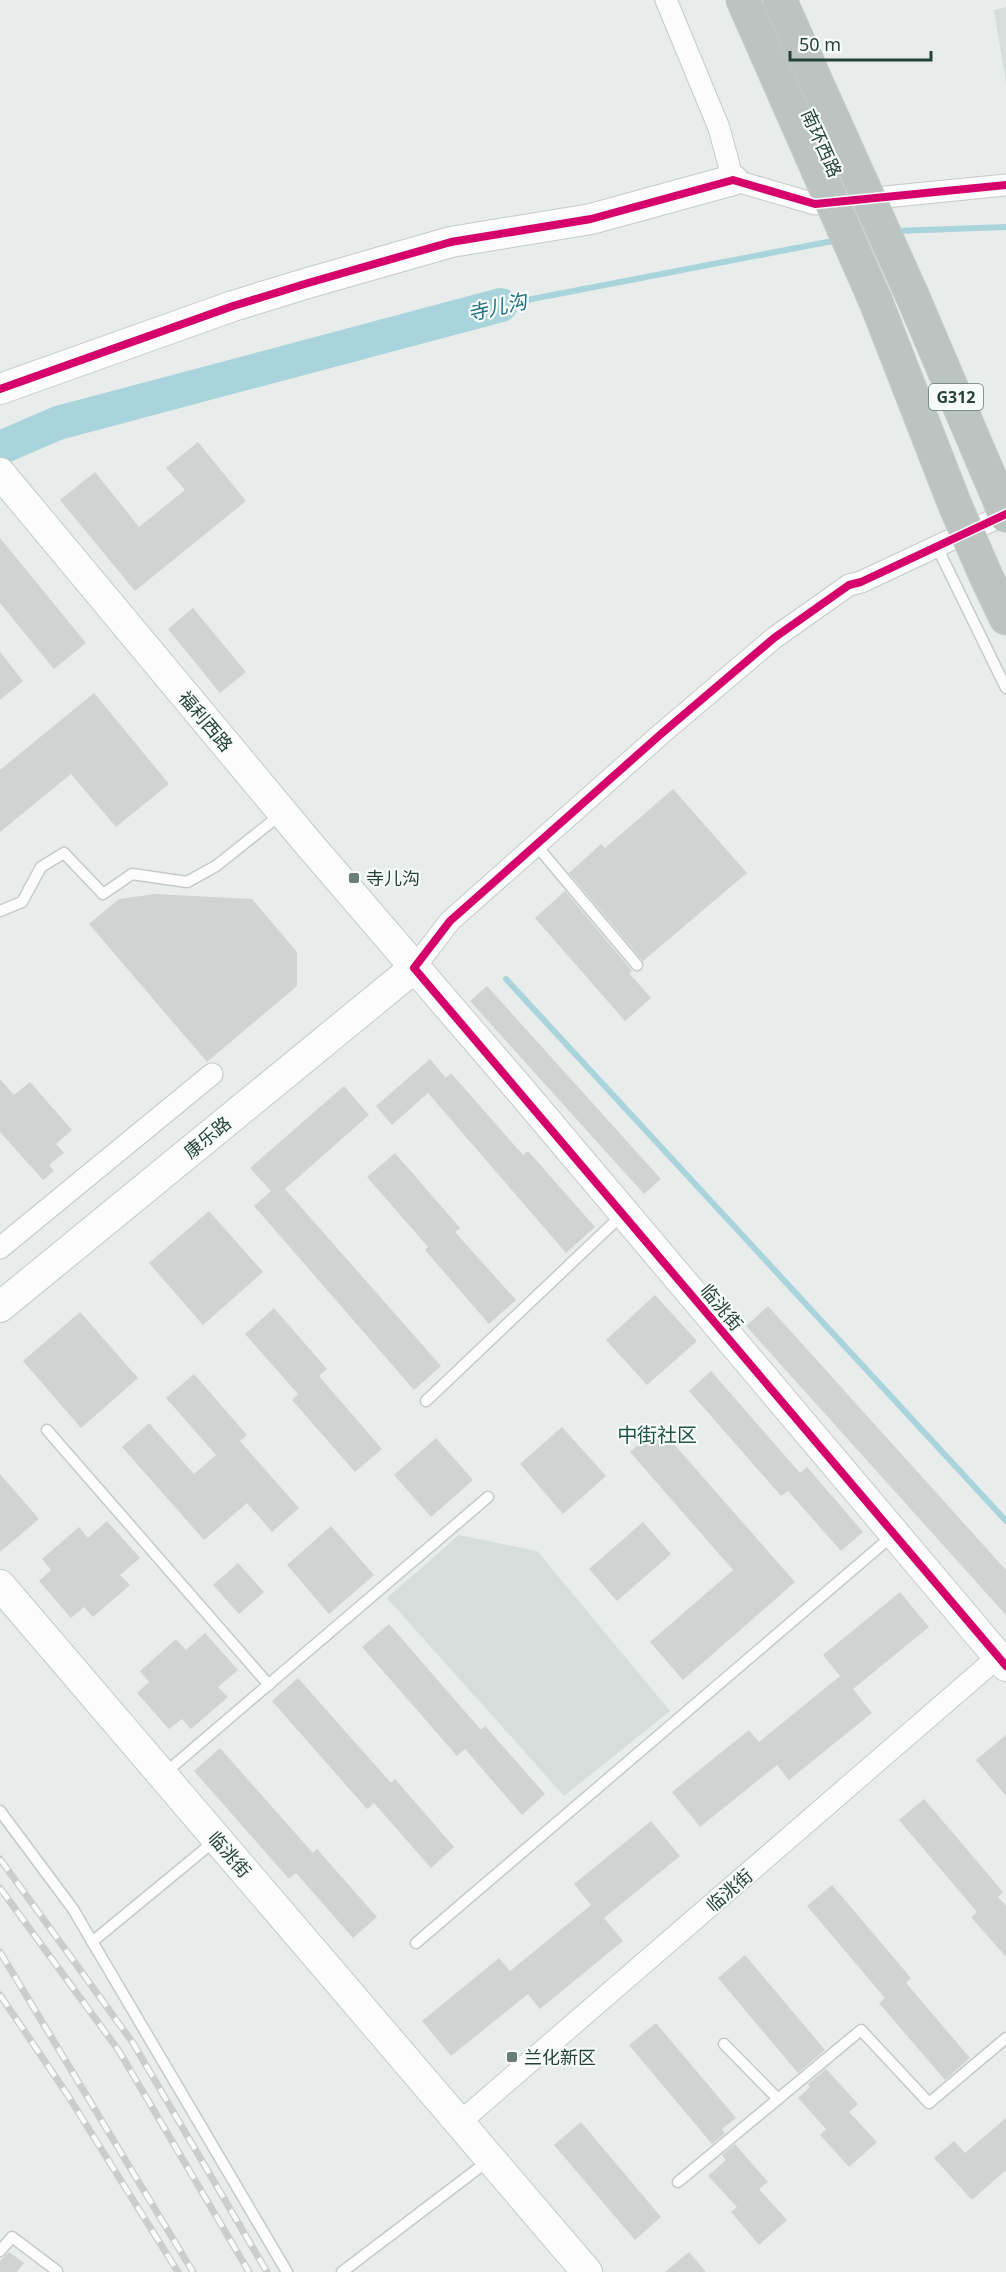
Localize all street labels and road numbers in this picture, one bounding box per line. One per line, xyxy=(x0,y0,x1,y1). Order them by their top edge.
street label: 南环西路 xyxy=(796,105,848,181)
road number: G312 xyxy=(929,384,983,410)
street label: 福利西路 xyxy=(174,686,238,756)
street label: 康乐路 xyxy=(178,1111,236,1163)
street label: 临洮街 xyxy=(695,1279,749,1335)
street label: 临洮街 xyxy=(203,1826,257,1882)
street label: 临洮街 xyxy=(701,1863,757,1917)

